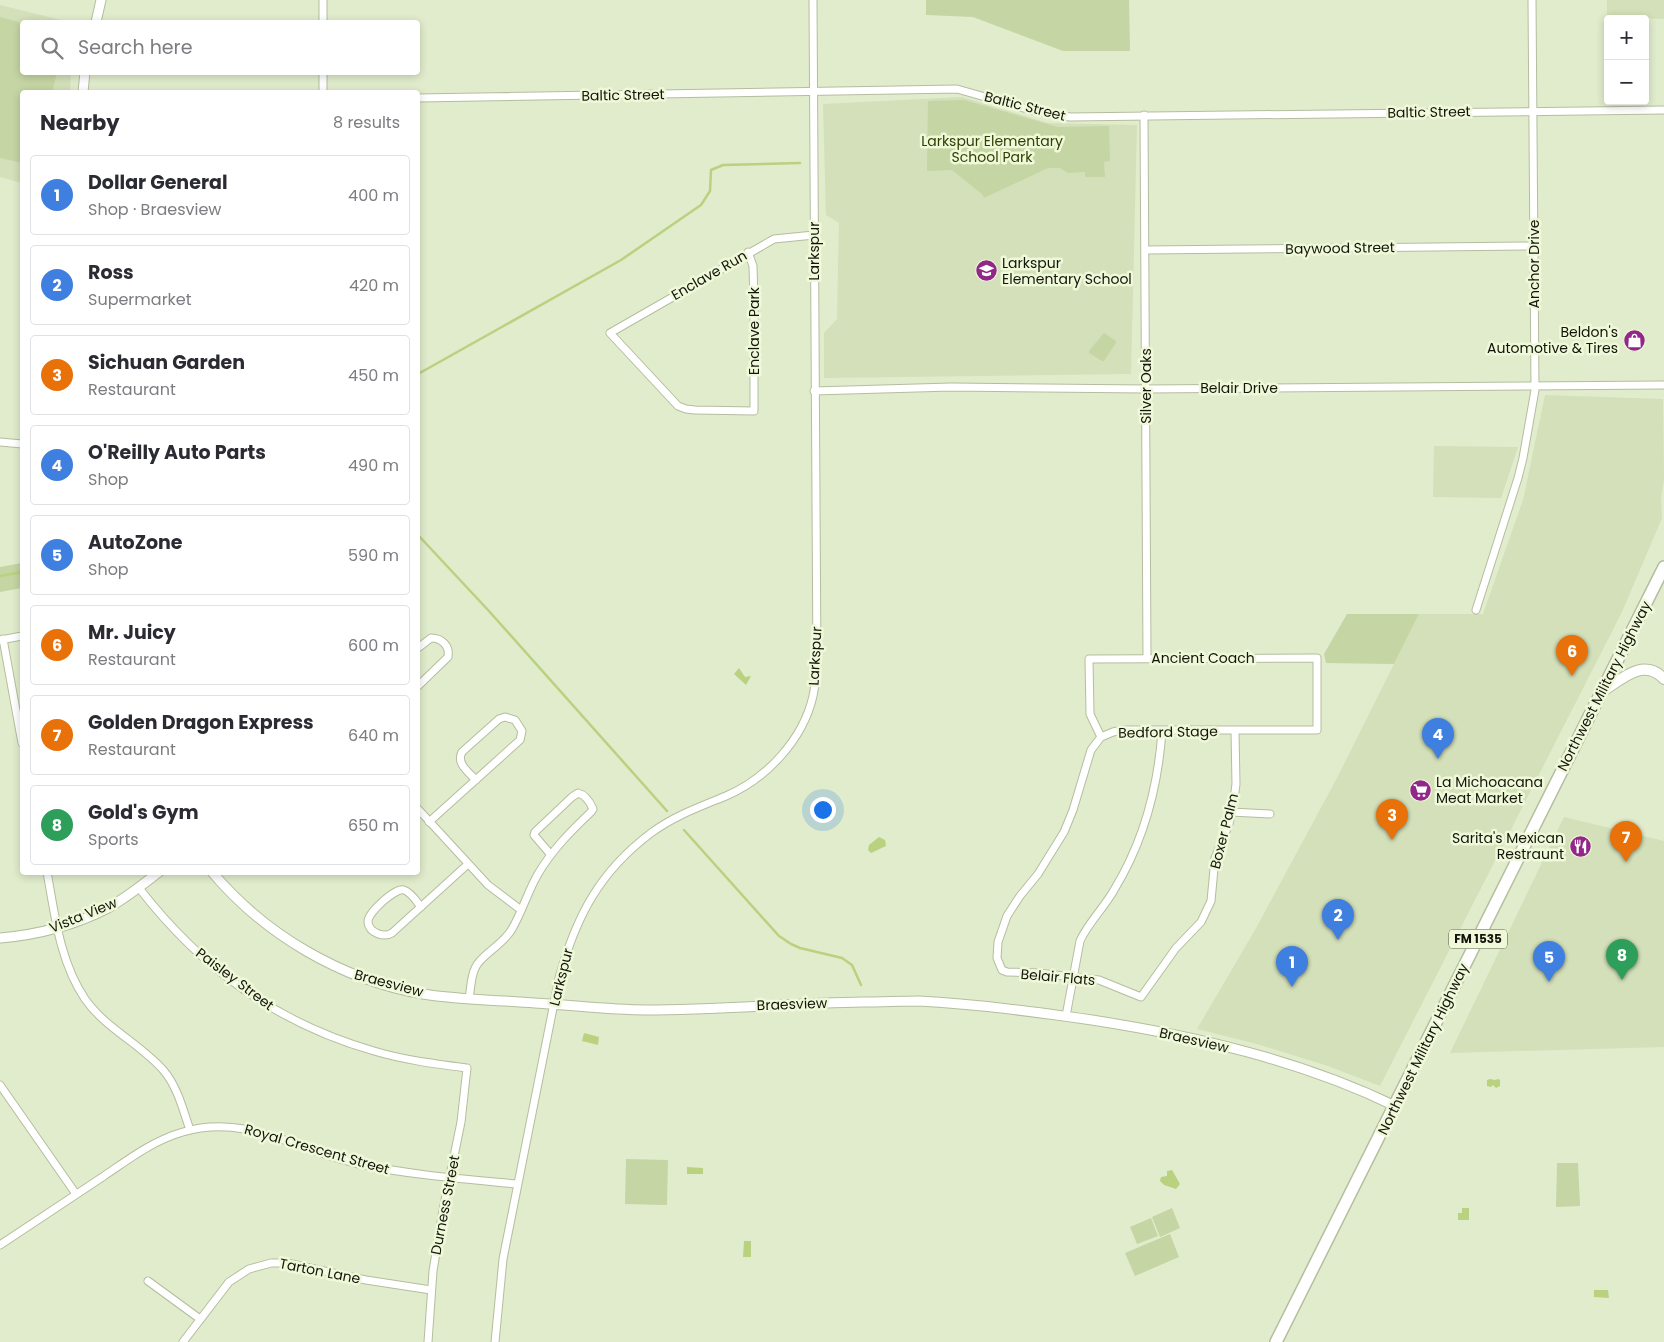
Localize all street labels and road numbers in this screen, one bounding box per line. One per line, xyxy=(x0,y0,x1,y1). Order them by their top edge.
street label: Baltic Street xyxy=(581,84,665,106)
street label: Baltic Street xyxy=(982,86,1068,126)
street label: Baltic Street xyxy=(1387,101,1471,123)
street label: Anchor Drive xyxy=(1524,219,1544,308)
street label: Larkspur xyxy=(804,222,824,280)
street label: Baywood Street xyxy=(1285,237,1395,259)
street label: Enclave Run xyxy=(668,245,750,305)
street label: Enclave Park xyxy=(744,286,764,375)
street label: Silver Oaks xyxy=(1136,348,1156,424)
street label: Belair Drive xyxy=(1200,378,1278,398)
street label: Northwest Military Highway xyxy=(1552,597,1656,775)
street label: Larkspur xyxy=(803,626,827,686)
street label: Ancient Coach xyxy=(1151,648,1255,668)
street label: Bedford Stage xyxy=(1118,721,1218,743)
street label: Boxer Palm xyxy=(1205,791,1243,871)
street label: Vista View xyxy=(46,892,120,938)
road number: FM 1535 xyxy=(1449,930,1507,949)
street label: Paisley Street xyxy=(192,943,278,1015)
street label: Larkspur xyxy=(544,946,578,1008)
street label: Northwest Military Highway xyxy=(1373,960,1473,1138)
street label: Braesview xyxy=(352,964,426,1002)
street label: Belair Flats xyxy=(1020,964,1096,990)
street label: Braesview xyxy=(756,993,828,1015)
street label: Braesview xyxy=(1157,1022,1231,1058)
street label: Royal Crescent Street xyxy=(242,1119,392,1179)
street label: Durness Street xyxy=(426,1153,464,1257)
street label: Tarton Lane xyxy=(278,1253,363,1289)

